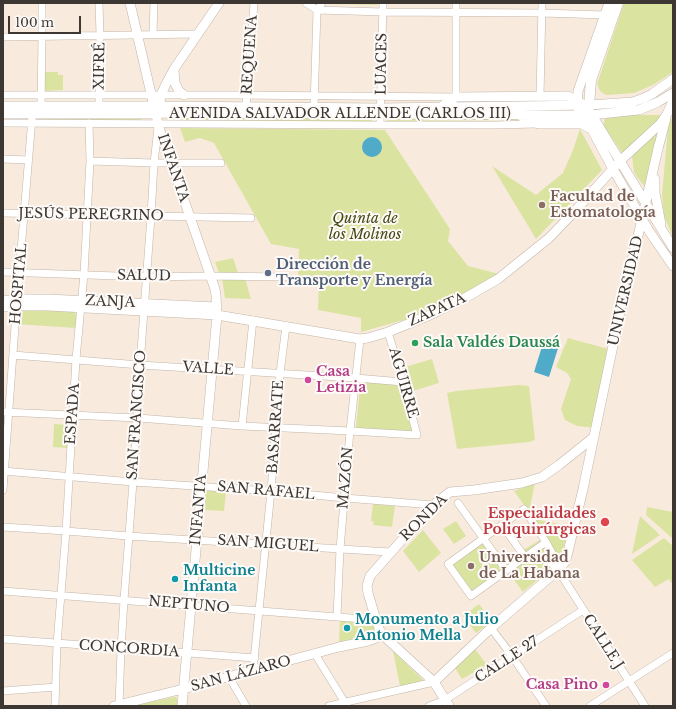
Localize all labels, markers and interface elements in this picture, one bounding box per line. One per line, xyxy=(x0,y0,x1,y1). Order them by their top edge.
scale bar xyxy=(10,8,83,34)
text: 100 m xyxy=(15,15,54,30)
street label: REQUENA xyxy=(239,15,261,95)
street label: LUACES xyxy=(373,33,391,95)
street label: XIFRÉ xyxy=(91,42,109,90)
street label: AVENIDA SALVADOR ALLENDE (CARLOS III) xyxy=(169,106,511,122)
street label: INFANTA xyxy=(153,132,193,204)
place label: Facultad de Estomatología xyxy=(550,189,656,222)
marker: Facultad de Estomatología xyxy=(537,200,547,210)
street label: JESÚS PEREGRINO xyxy=(18,205,164,225)
park label: Quinta de los Molinos xyxy=(329,211,401,244)
street label: UNIVERSIDAD xyxy=(605,234,647,348)
street label: HOSPITAL xyxy=(7,243,31,325)
place label: Dirección de Transporte y Energía xyxy=(276,257,433,290)
street label: SALUD xyxy=(117,267,171,285)
marker: Dirección de Transporte y Energía xyxy=(263,268,273,278)
street label: ZAPATA xyxy=(406,290,468,330)
street label: ZANJA xyxy=(85,293,135,311)
place label: Sala Valdés Daussá xyxy=(423,335,560,351)
marker: Sala Valdés Daussá xyxy=(410,338,420,348)
street label: AGUIRRE xyxy=(385,346,421,420)
street label: SAN FRANCISCO xyxy=(124,349,150,481)
street label: VALLE xyxy=(182,359,234,379)
place label: Casa Letizia xyxy=(316,364,366,396)
marker: Casa Letizia xyxy=(303,375,313,385)
street label: BASARRATE xyxy=(264,379,288,475)
street label: ESPADA xyxy=(62,383,84,445)
street label: MAZÓN xyxy=(335,446,357,510)
street label: INFANTA xyxy=(188,474,210,546)
street label: SAN RAFAEL xyxy=(217,478,315,504)
street label: RONDA xyxy=(397,491,451,545)
place label: Especialidades Poliquirúrgicas xyxy=(483,506,596,538)
marker: Especialidades Poliquirúrgicas xyxy=(599,516,611,528)
street label: SAN MIGUEL xyxy=(217,532,319,556)
place label: Universidad de La Habana xyxy=(479,550,580,582)
marker: Universidad de La Habana xyxy=(466,561,476,571)
place label: Multicine Infanta xyxy=(183,563,255,596)
marker: Multicine Infanta xyxy=(170,574,180,584)
street label: NEPTUNO xyxy=(148,593,230,617)
street label: CALLE J xyxy=(579,611,627,673)
place label: Monumento a Julio Antonio Mella xyxy=(355,612,499,644)
marker: Monumento a Julio Antonio Mella xyxy=(342,623,352,633)
street label: CALLE 27 xyxy=(472,633,542,687)
street label: CONCORDIA xyxy=(78,637,180,661)
street label: SAN LÁZARO xyxy=(189,653,293,695)
place label: Casa Pino xyxy=(526,677,598,693)
marker: Casa Pino xyxy=(601,680,611,690)

